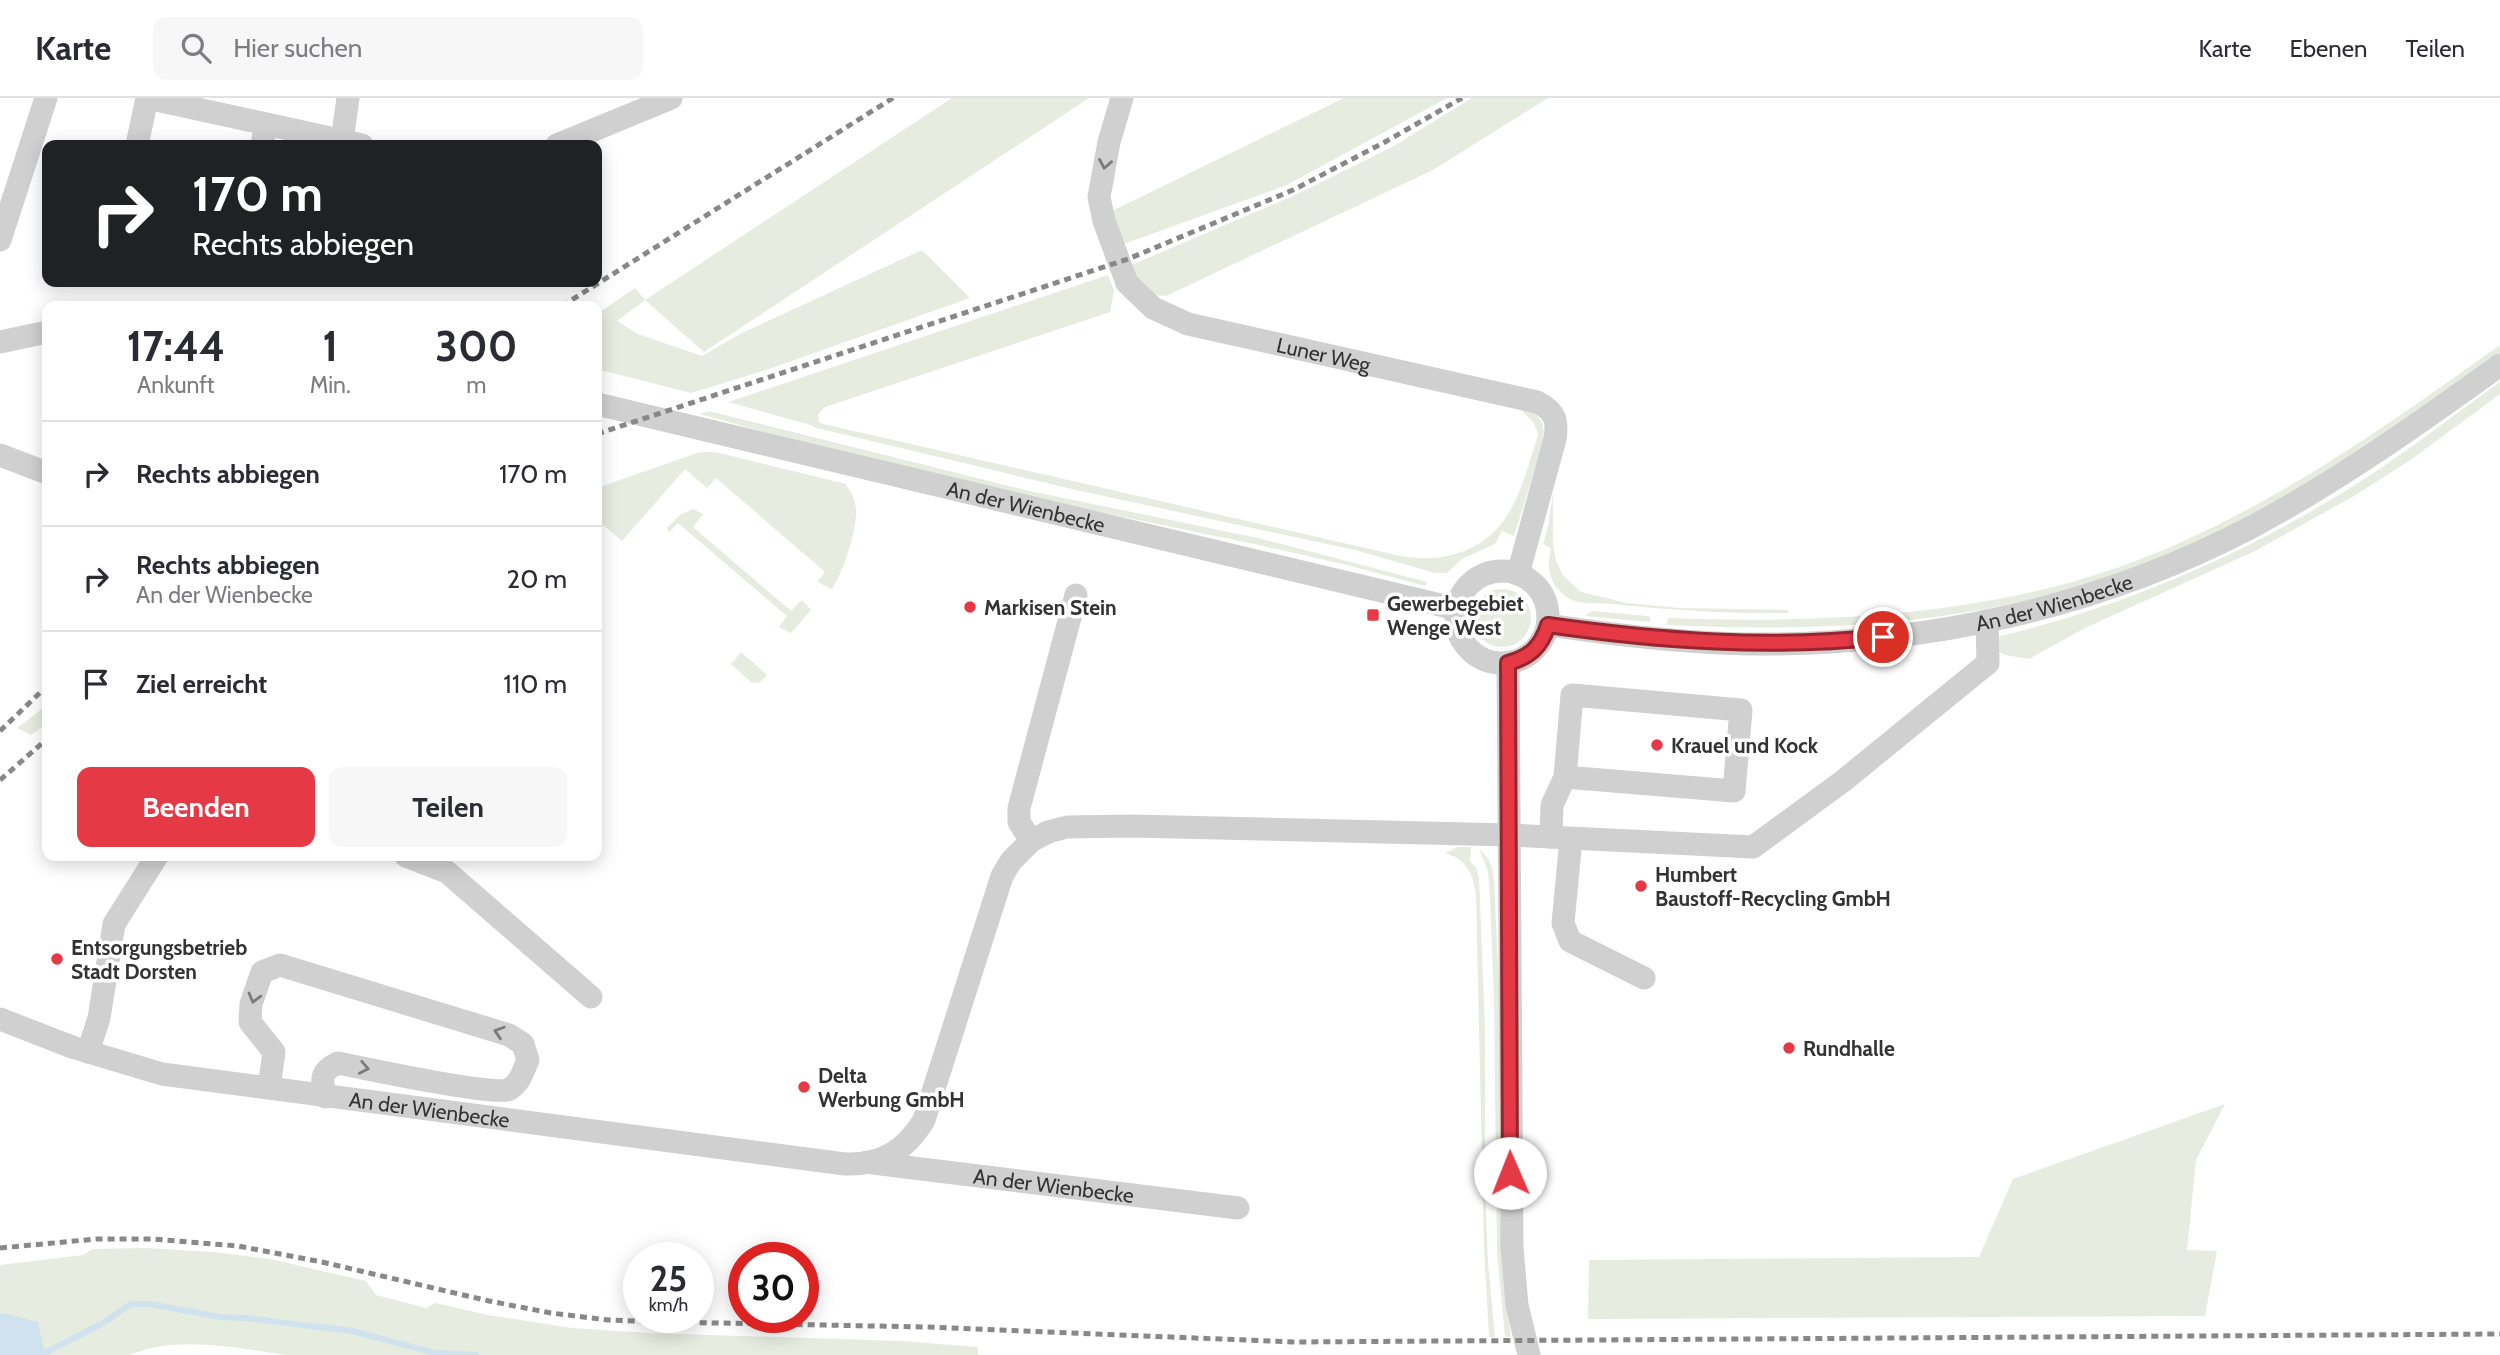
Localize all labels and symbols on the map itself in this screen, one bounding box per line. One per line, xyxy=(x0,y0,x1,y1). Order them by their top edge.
one-way arrow xyxy=(1098,158,1113,170)
street label: Luner Weg xyxy=(1274,332,1374,377)
street label: An der Wienbecke xyxy=(944,475,1108,537)
street label: An der Wienbecke xyxy=(1973,568,2136,636)
place label: Gewerbegebiet Wenge West xyxy=(1387,591,1524,640)
place label: Markisen Stein xyxy=(984,595,1117,620)
marker: Markisen Stein xyxy=(962,599,978,615)
marker: Gewerbegebiet Wenge West xyxy=(1365,607,1381,623)
pin xyxy=(1853,607,1913,667)
place label: Krauel und Kock xyxy=(1671,733,1819,758)
marker: Krauel und Kock xyxy=(1649,737,1665,753)
place label: Humbert Baustoff-Recycling GmbH xyxy=(1655,862,1891,911)
marker: Humbert Baustoff-Recycling GmbH xyxy=(1633,878,1649,894)
place label: Entsorgungsbetrieb Stadt Dorsten xyxy=(71,935,247,984)
marker: Entsorgungsbetrieb Stadt Dorsten xyxy=(49,951,65,967)
one-way arrow xyxy=(248,992,262,1004)
one-way arrow xyxy=(494,1026,506,1040)
place label: Rundhalle xyxy=(1803,1036,1895,1061)
marker: Rundhalle xyxy=(1781,1040,1797,1056)
one-way arrow xyxy=(358,1060,370,1075)
place label: Delta Werbung GmbH xyxy=(818,1063,965,1112)
marker: Delta Werbung GmbH xyxy=(796,1079,812,1095)
street label: An der Wienbecke xyxy=(348,1086,511,1132)
position arrow xyxy=(1473,1136,1547,1210)
street label: An der Wienbecke xyxy=(972,1163,1136,1208)
speed limit sign: 30 xyxy=(728,1242,819,1333)

